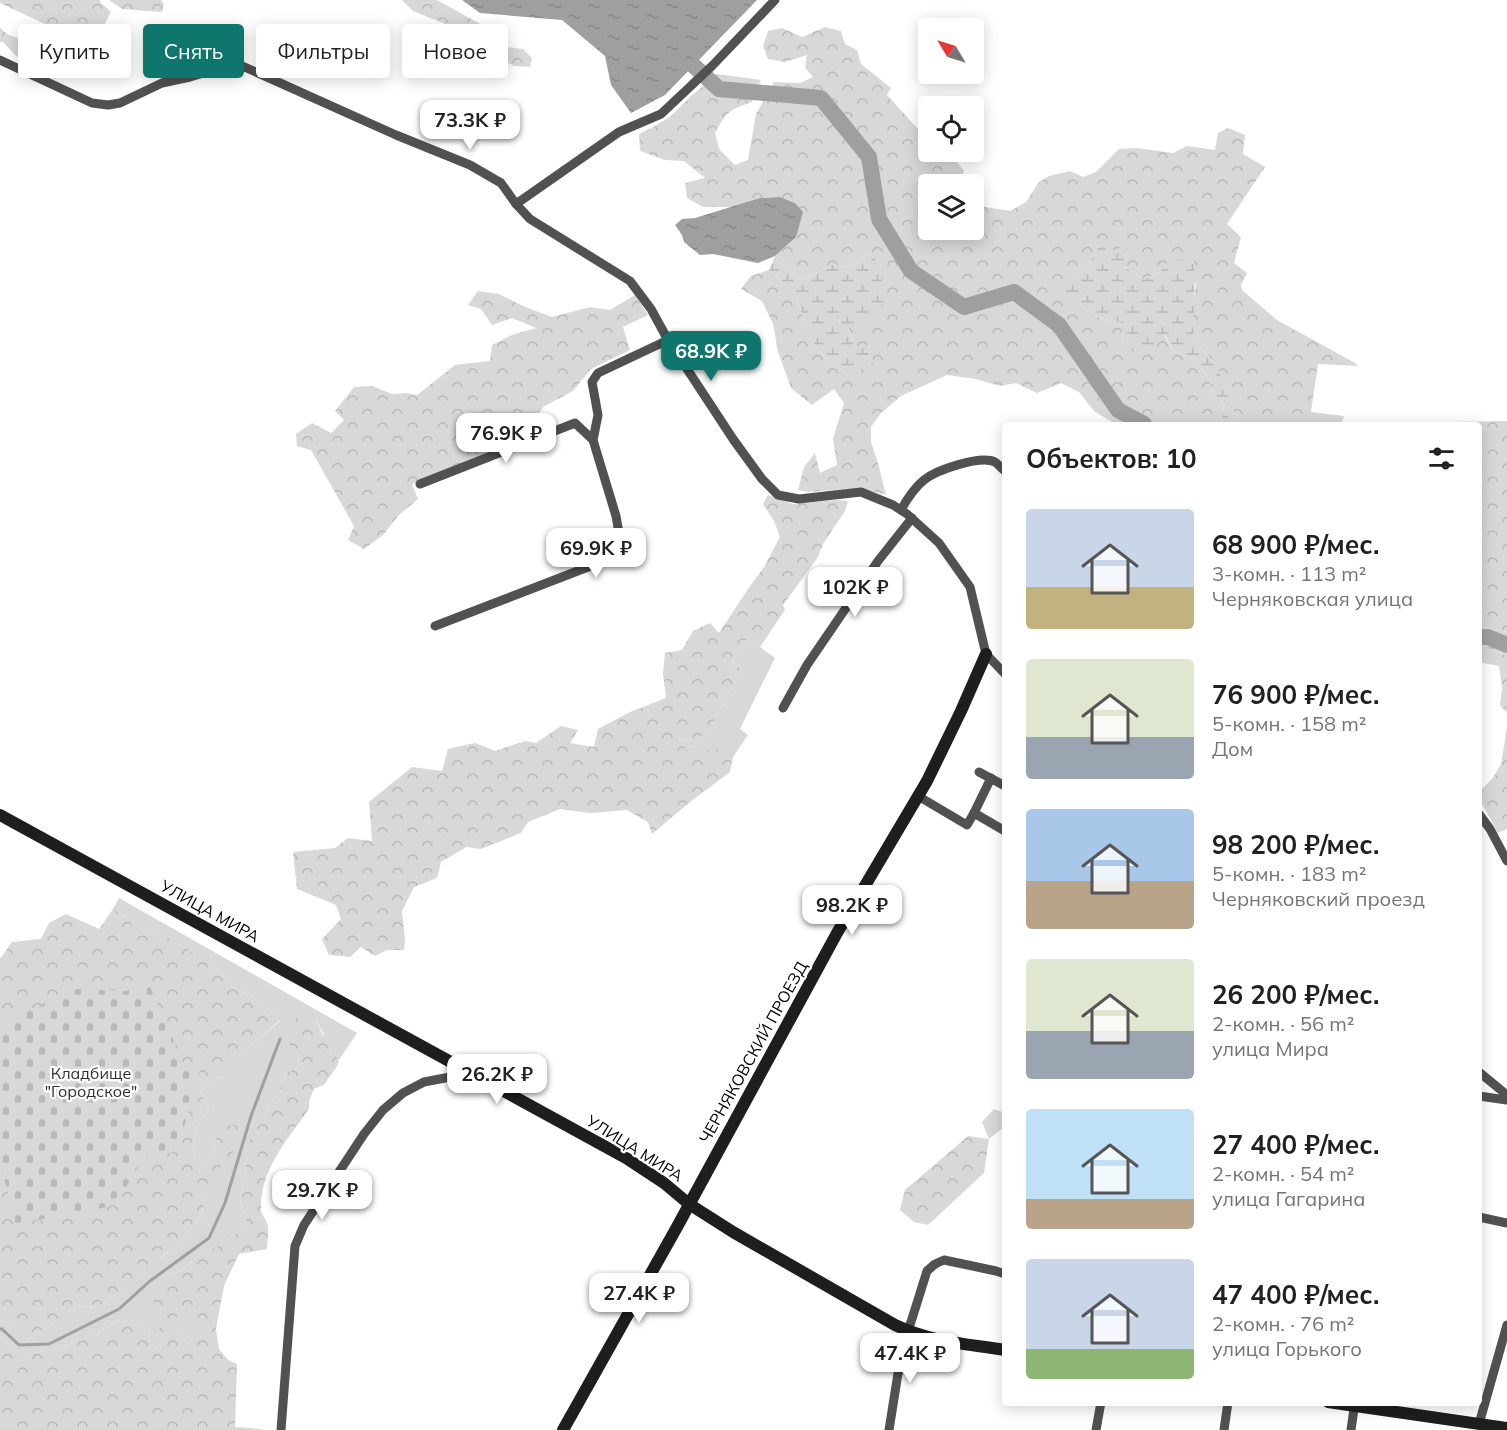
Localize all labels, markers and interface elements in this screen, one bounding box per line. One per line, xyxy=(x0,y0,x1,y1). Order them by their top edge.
north arrow xyxy=(918,18,984,84)
map controls xyxy=(918,18,984,240)
chip: Купить xyxy=(18,24,131,78)
chip: Снять xyxy=(143,24,244,78)
chip: Фильтры xyxy=(256,24,390,78)
chip: Новое xyxy=(402,24,508,78)
button: locate xyxy=(918,96,984,162)
pin: 73.3K ₽ xyxy=(415,100,525,151)
text: 73.3K ₽ xyxy=(434,107,506,132)
button: layers xyxy=(918,174,984,240)
pin: 68.9K ₽ xyxy=(656,331,766,382)
text: 68.9K ₽ xyxy=(675,338,747,363)
pin: 76.9K ₽ xyxy=(451,413,561,464)
text: 76.9K ₽ xyxy=(470,420,542,445)
text: Объектов: 10 xyxy=(1026,442,1197,475)
icon: filters xyxy=(1425,442,1458,475)
pin: 69.9K ₽ xyxy=(541,528,651,579)
text: 68 900 ₽/мес. xyxy=(1212,528,1379,561)
icon: home xyxy=(1074,533,1146,605)
text: 69.9K ₽ xyxy=(560,535,632,560)
text: 3-комн. · 113 m² xyxy=(1212,561,1366,586)
pin: 102K ₽ xyxy=(806,567,904,618)
text: 102K ₽ xyxy=(822,574,888,599)
text: Черняковская улица xyxy=(1212,586,1413,611)
text: 76 900 ₽/мес. xyxy=(1212,678,1379,711)
icon: home xyxy=(1074,683,1146,755)
text: 5-комн. · 158 m² xyxy=(1212,711,1366,736)
text: Дом xyxy=(1212,736,1253,761)
text: 98 200 ₽/мес. xyxy=(1212,828,1379,861)
icon: home xyxy=(1074,833,1146,905)
text: 5-комн. · 183 m² xyxy=(1212,861,1366,886)
street label: УЛИЦА МИРА xyxy=(156,875,263,947)
pin: 98.2K ₽ xyxy=(797,885,907,936)
text: Черняковский проезд xyxy=(1212,886,1425,911)
text: 98.2K ₽ xyxy=(816,892,888,917)
street label: ЧЕРНЯКОВСКИЙ ПРОЕЗД xyxy=(695,957,811,1146)
text: 26 200 ₽/мес. xyxy=(1212,978,1379,1011)
icon: home xyxy=(1074,983,1146,1055)
text: 2-комн. · 56 m² xyxy=(1212,1011,1354,1036)
text: улица Мира xyxy=(1212,1036,1329,1061)
pin: 26.2K ₽ xyxy=(442,1054,552,1105)
text: 26.2K ₽ xyxy=(461,1061,533,1086)
park label: Кладбище "Городское" xyxy=(45,1063,137,1101)
street label: УЛИЦА МИРА xyxy=(582,1110,687,1186)
text: 27 400 ₽/мес. xyxy=(1212,1128,1379,1161)
icon: home xyxy=(1074,1133,1146,1205)
text: 2-комн. · 54 m² xyxy=(1212,1161,1354,1186)
pin: 29.7K ₽ xyxy=(267,1170,377,1221)
text: 29.7K ₽ xyxy=(286,1177,358,1202)
text: улица Гагарина xyxy=(1212,1186,1365,1211)
pin: 27.4K ₽ xyxy=(584,1273,694,1324)
text: 47 400 ₽/мес. xyxy=(1212,1278,1379,1311)
text: 27.4K ₽ xyxy=(603,1280,675,1305)
icon: home xyxy=(1074,1283,1146,1355)
text: 2-комн. · 76 m² xyxy=(1212,1311,1354,1336)
pin: 47.4K ₽ xyxy=(855,1333,965,1384)
text: улица Горького xyxy=(1212,1336,1362,1361)
text: 47.4K ₽ xyxy=(874,1340,946,1365)

